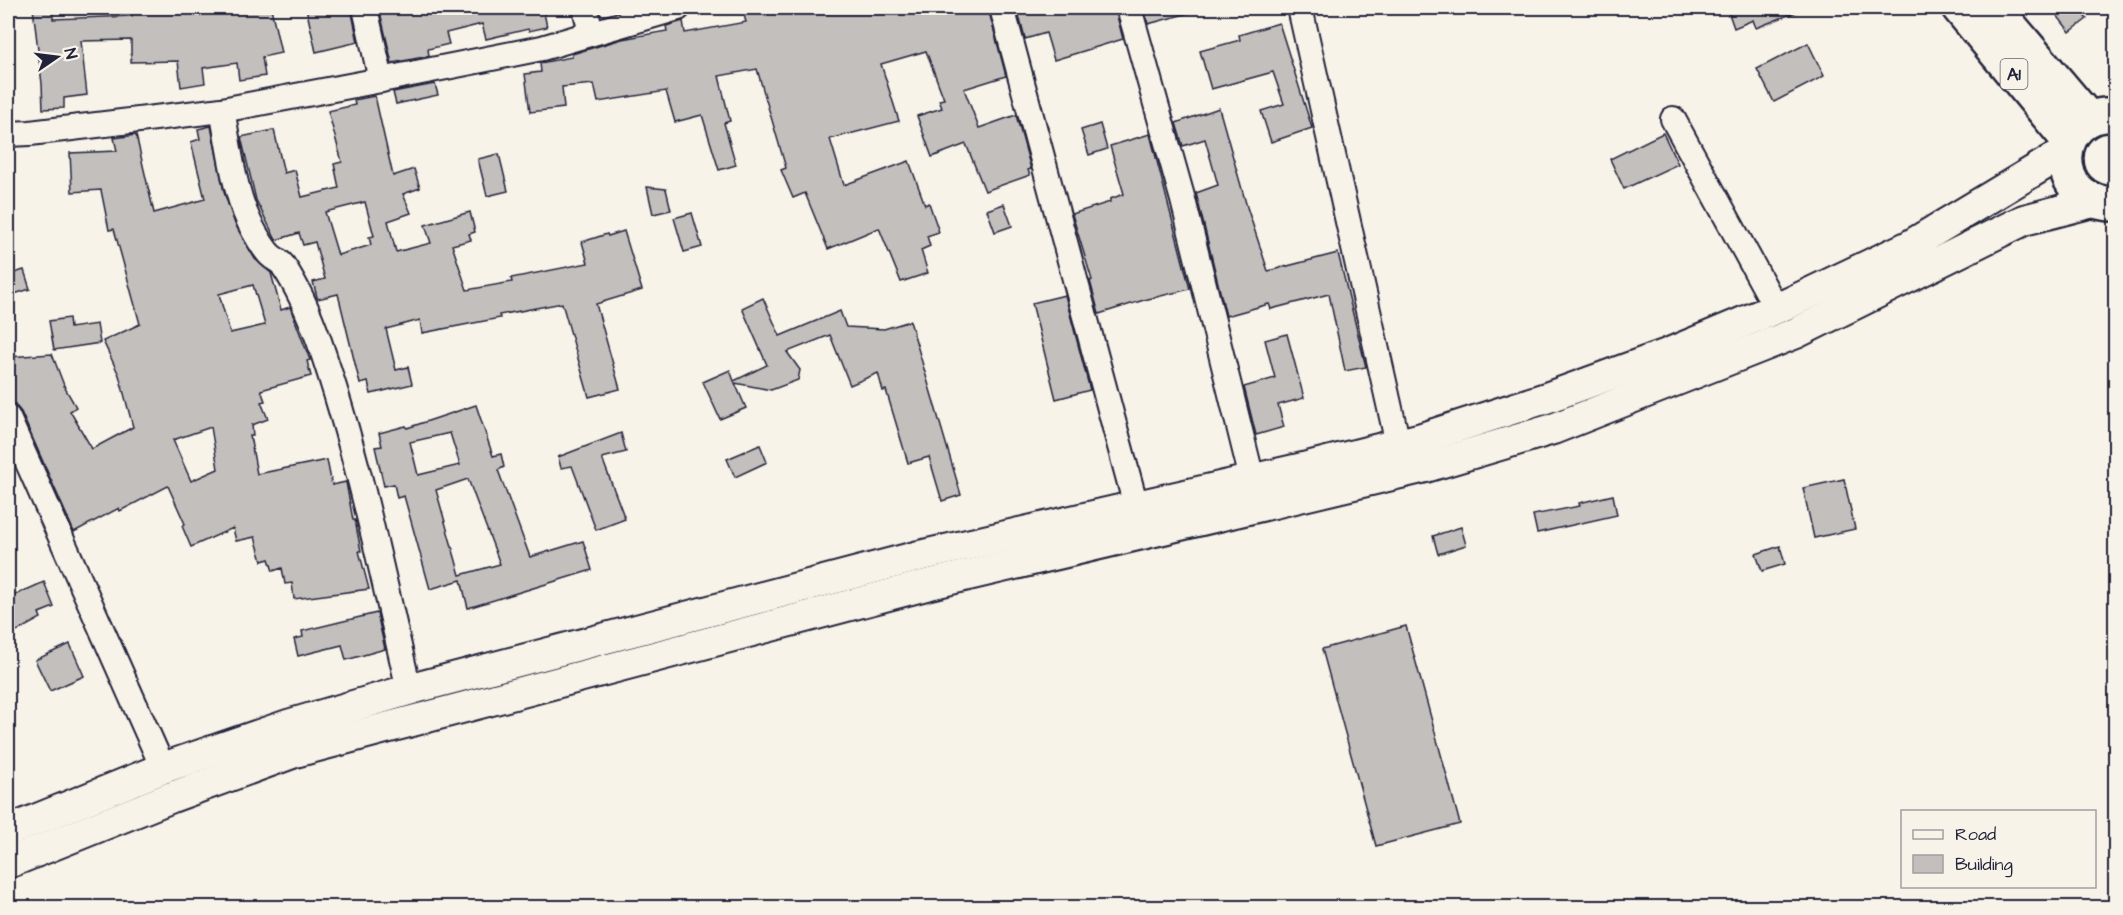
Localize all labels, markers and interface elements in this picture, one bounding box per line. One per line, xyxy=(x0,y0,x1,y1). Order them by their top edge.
north arrow xyxy=(27,27,87,87)
text: N xyxy=(59,46,82,61)
road number: A1 xyxy=(2000,59,2028,89)
legend xyxy=(1901,810,2096,888)
text: Road xyxy=(1955,822,1996,847)
text: Building xyxy=(1955,852,2013,878)

